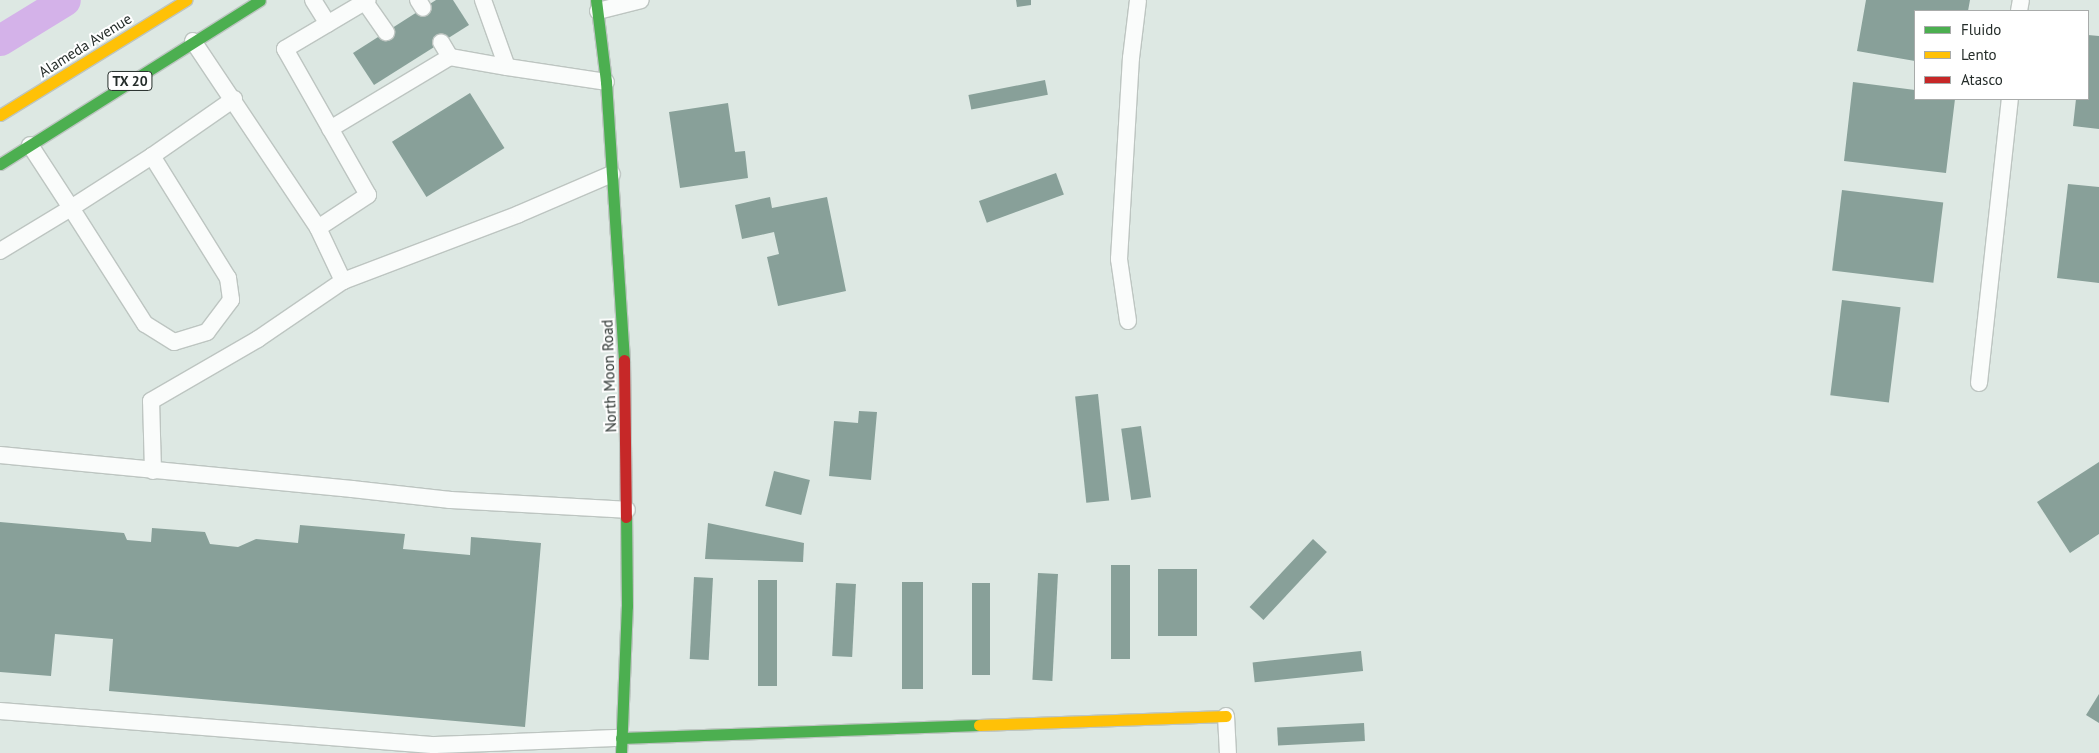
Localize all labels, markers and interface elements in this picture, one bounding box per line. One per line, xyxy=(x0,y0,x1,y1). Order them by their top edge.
street label: Alameda Avenue xyxy=(35,9,135,81)
legend xyxy=(1914,10,2089,100)
text: Fluido xyxy=(1961,20,2001,39)
text: Lento xyxy=(1961,45,1997,64)
road number: TX 20 xyxy=(106,70,154,92)
text: Atasco xyxy=(1961,70,2003,89)
street label: North Moon Road xyxy=(598,319,620,433)

